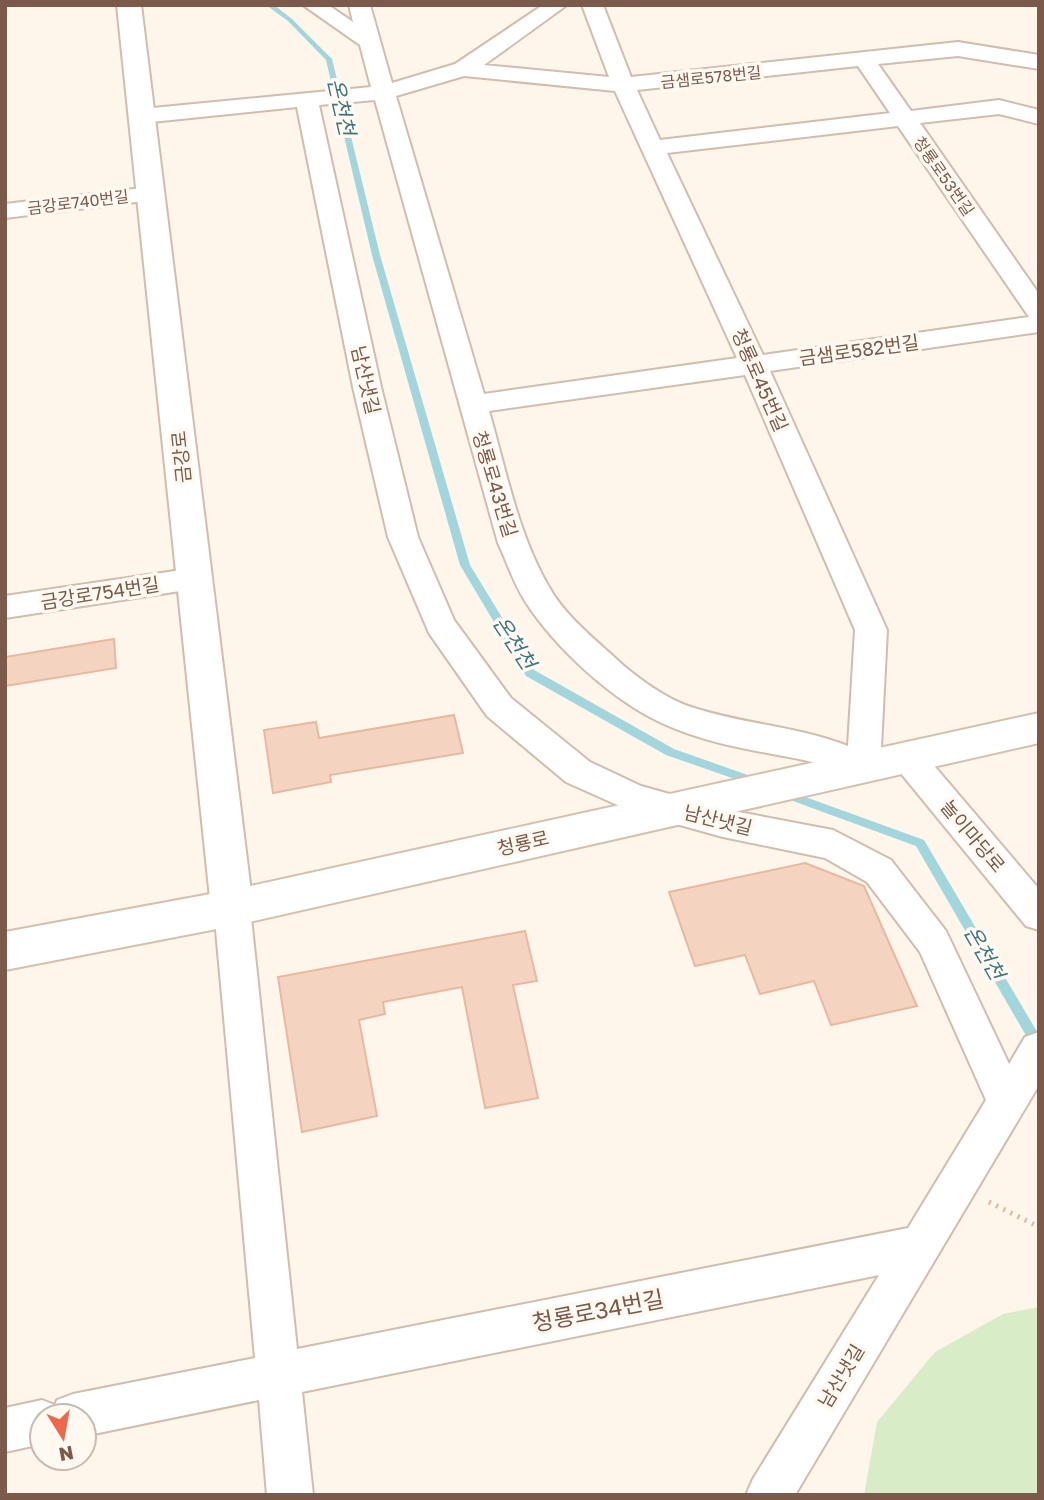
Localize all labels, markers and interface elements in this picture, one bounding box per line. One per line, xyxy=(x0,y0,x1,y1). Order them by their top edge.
street label: 금샘로578번길 xyxy=(660,62,762,92)
water label: 온천천 xyxy=(323,76,362,141)
street label: 청룡로53번길 xyxy=(909,132,979,220)
street label: 금강로740번길 xyxy=(26,186,130,218)
street label: 청룡로45번길 xyxy=(728,325,793,435)
street label: 금샘로582번길 xyxy=(797,330,920,369)
street label: 남산냇길 xyxy=(347,343,386,417)
street label: 청룡로43번길 xyxy=(468,428,523,540)
street label: 금강로 xyxy=(166,430,195,484)
street label: 금강로754번길 xyxy=(39,572,161,613)
water label: 온천천 xyxy=(488,611,543,676)
street label: 놀이마당로 xyxy=(936,795,1010,877)
street label: 남산냇길 xyxy=(681,800,755,839)
street label: 청룡로 xyxy=(495,825,551,860)
water label: 온천천 xyxy=(959,921,1012,986)
street label: 청룡로34번길 xyxy=(530,1284,666,1336)
street label: 남산냇길 xyxy=(813,1340,868,1412)
north arrow xyxy=(28,1402,98,1472)
text: N xyxy=(57,1442,76,1467)

